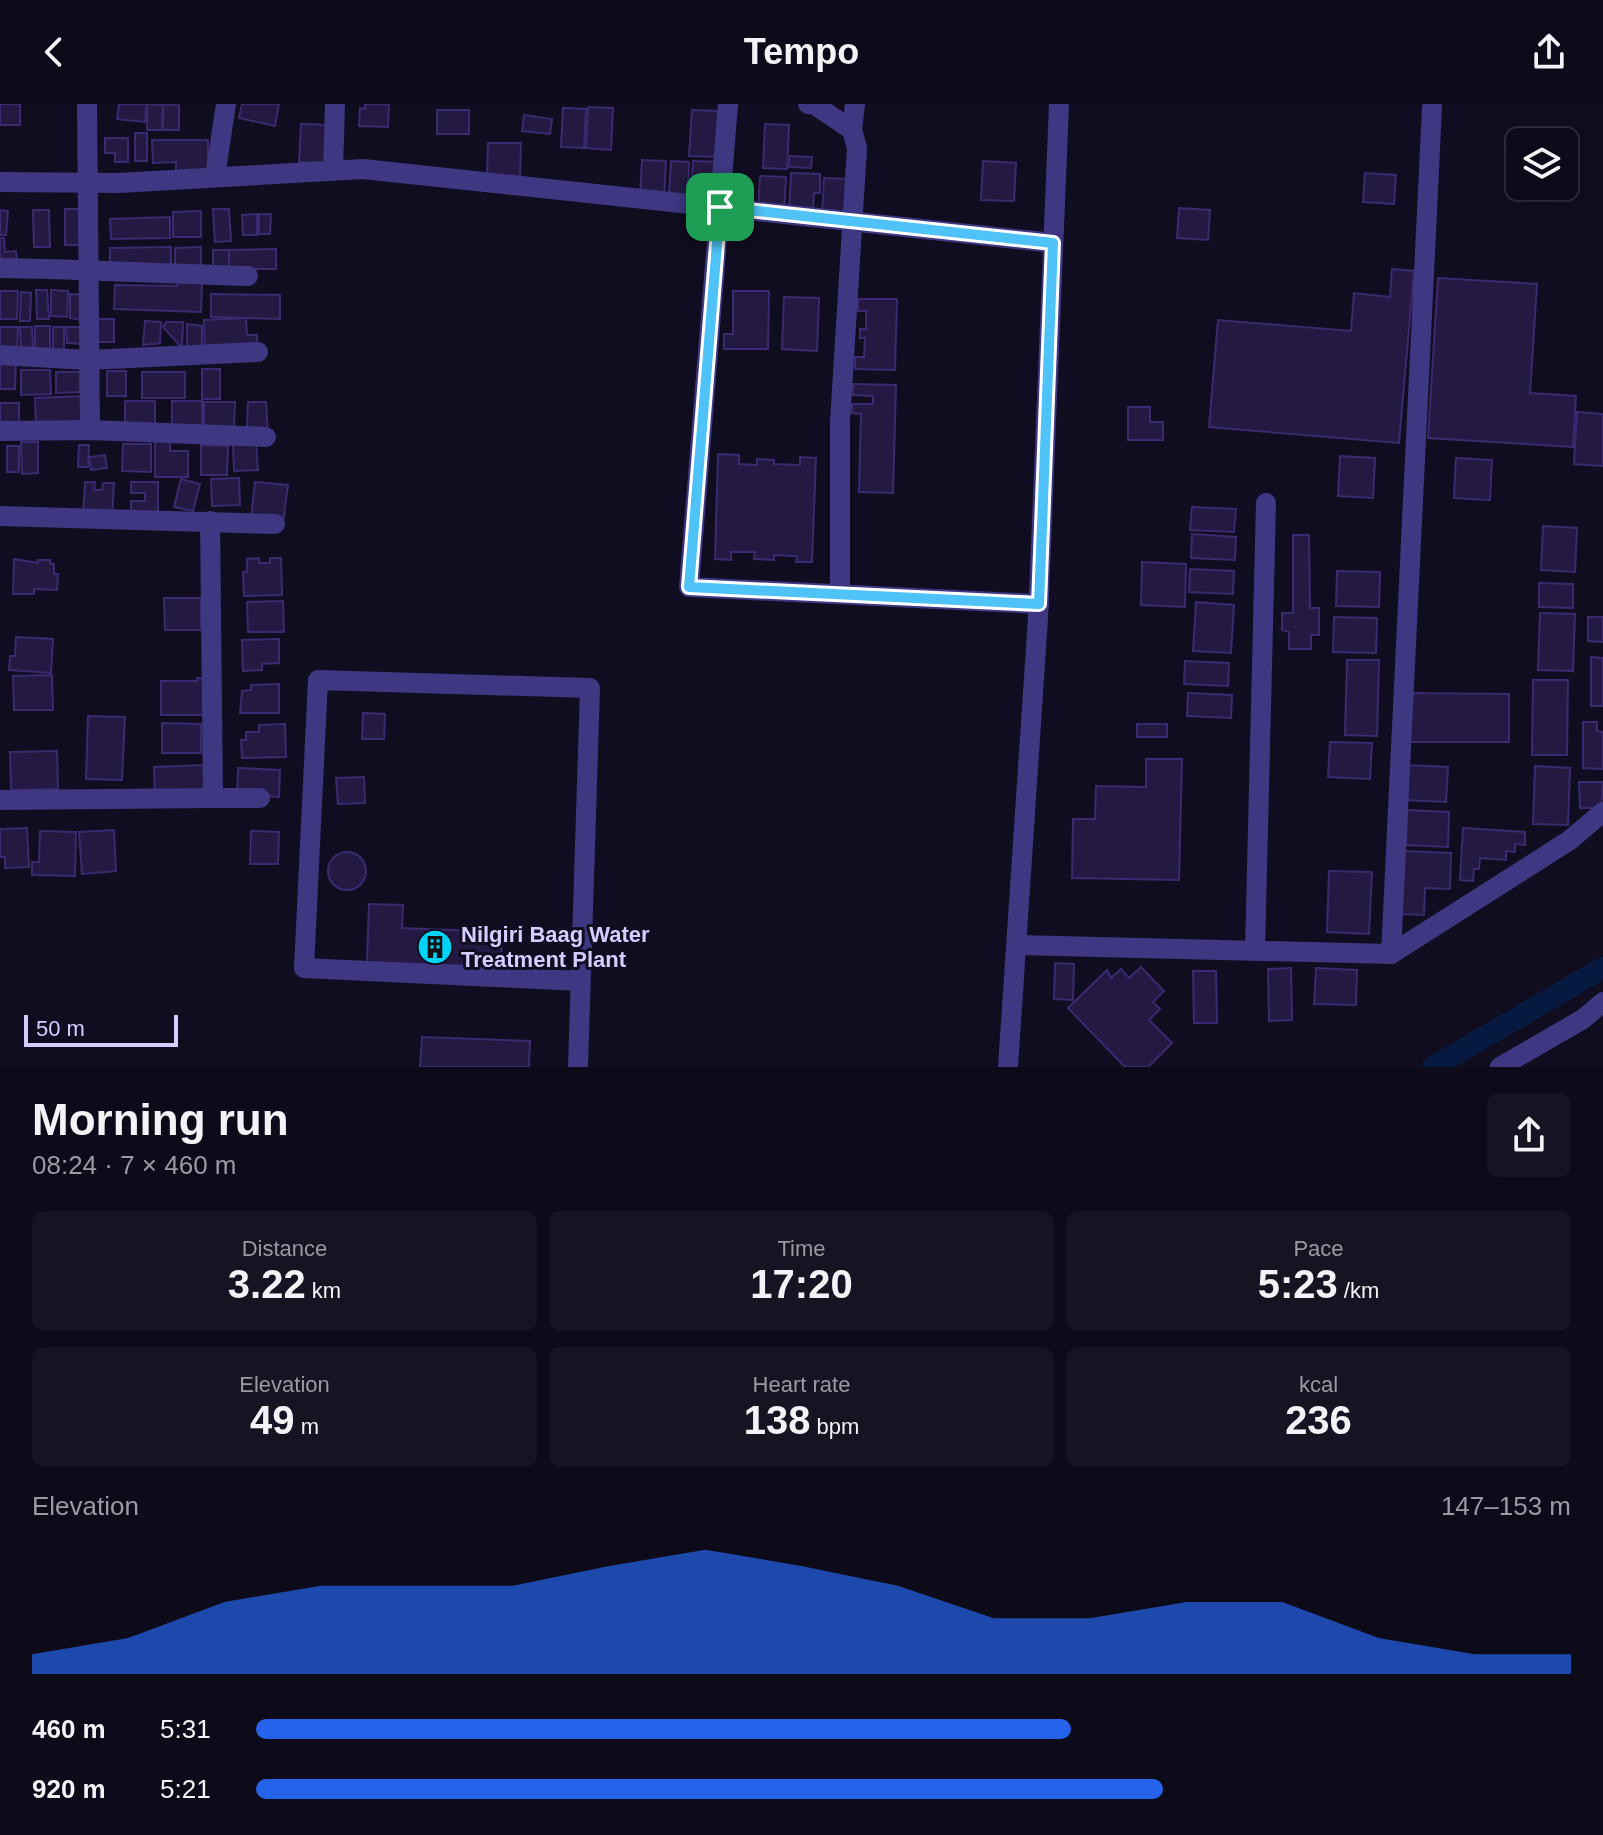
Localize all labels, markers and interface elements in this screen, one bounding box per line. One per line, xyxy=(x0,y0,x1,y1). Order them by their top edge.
icon: back xyxy=(32,30,76,74)
icon: share xyxy=(1527,30,1571,74)
text: Tempo xyxy=(744,31,859,72)
map controls xyxy=(1506,128,1578,200)
button: layers xyxy=(1506,128,1578,200)
pin xyxy=(686,173,754,241)
icon: arrive xyxy=(698,185,742,229)
place label: Nilgiri Baag Water Treatment Plant xyxy=(461,922,650,972)
building icon: Nilgiri Baag Water Treatment Plant xyxy=(416,928,454,966)
scale bar xyxy=(24,1011,178,1047)
text: 50 m xyxy=(36,1016,85,1041)
button: share xyxy=(1487,1093,1571,1177)
text: Morning run xyxy=(32,1095,289,1144)
text: 08:24 · 7 × 460 m xyxy=(32,1150,237,1180)
text: Distance xyxy=(242,1236,327,1261)
text: Time xyxy=(777,1236,826,1261)
text: Pace xyxy=(1293,1236,1344,1261)
text: 3.22 xyxy=(228,1262,306,1306)
text: 17:20 xyxy=(750,1262,853,1306)
text: 5:23 xyxy=(1258,1262,1338,1306)
text: km xyxy=(306,1278,341,1303)
text: /km xyxy=(1338,1278,1379,1303)
text: Elevation xyxy=(239,1372,330,1397)
text: Heart rate xyxy=(753,1372,850,1397)
text: kcal xyxy=(1299,1372,1338,1397)
text: 49 xyxy=(250,1398,295,1442)
text: 138 xyxy=(744,1398,810,1442)
text: 236 xyxy=(1285,1398,1352,1442)
text: m xyxy=(295,1414,319,1439)
text: bpm xyxy=(810,1414,859,1439)
text: Elevation xyxy=(32,1491,139,1521)
text: 147–153 m xyxy=(1441,1491,1571,1521)
text: 460 m xyxy=(32,1714,106,1744)
text: 5:31 xyxy=(160,1714,211,1744)
text: 920 m xyxy=(32,1774,106,1804)
text: 5:21 xyxy=(160,1774,211,1804)

